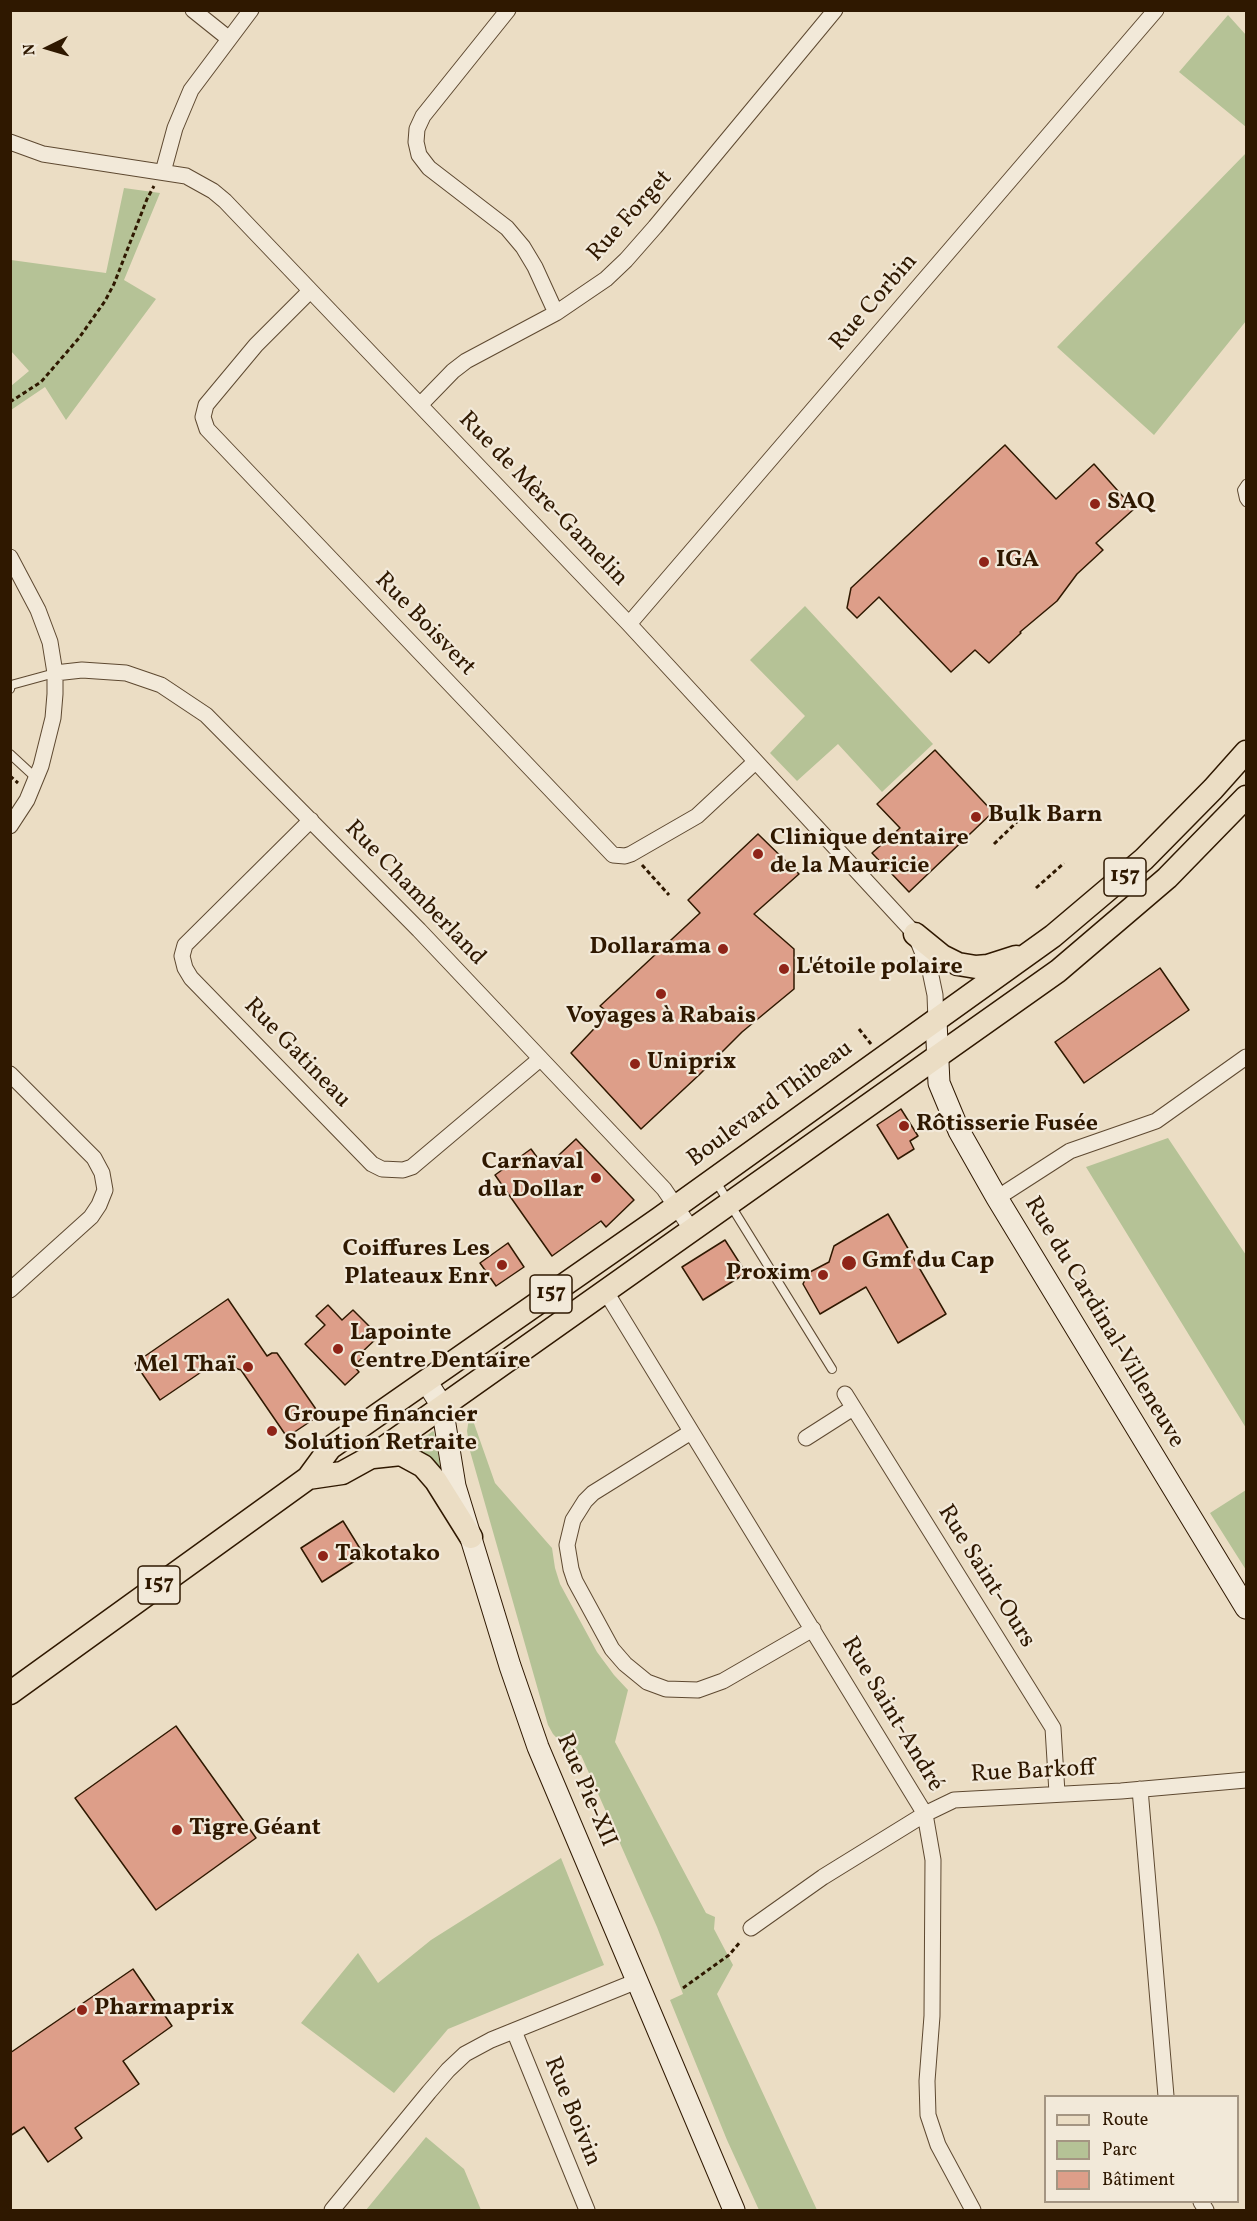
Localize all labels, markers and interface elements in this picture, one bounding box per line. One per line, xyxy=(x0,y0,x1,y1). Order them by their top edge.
north arrow xyxy=(18,18,78,78)
text: N xyxy=(19,43,42,56)
street label: Rue Forget xyxy=(582,165,680,269)
street label: Rue Corbin xyxy=(825,249,925,357)
street label: Rue de Mère-Gamelin xyxy=(451,407,633,593)
place label: SAQ xyxy=(1107,490,1155,518)
marker: SAQ xyxy=(1088,497,1102,511)
place label: IGA xyxy=(996,548,1039,576)
marker: IGA xyxy=(977,555,991,569)
street label: Rue Boisvert xyxy=(367,567,481,683)
place label: Bulk Barn xyxy=(988,803,1103,831)
marker: Bulk Barn xyxy=(969,810,983,824)
street label: Rue Chamberland xyxy=(337,815,491,973)
place label: Clinique dentaire de la Mauricie xyxy=(770,826,969,882)
marker: Clinique dentaire de la Mauricie xyxy=(751,847,765,861)
road number: 157 xyxy=(1104,858,1146,896)
place label: Dollarama xyxy=(590,935,711,963)
marker: Dollarama xyxy=(716,942,730,956)
place label: L'étoile polaire xyxy=(796,955,963,983)
marker: L'étoile polaire xyxy=(777,962,791,976)
marker: Voyages à Rabais xyxy=(654,987,668,1001)
street label: Rue Gatineau xyxy=(236,993,356,1115)
place label: Voyages à Rabais xyxy=(566,1004,756,1032)
street label: Boulevard Thibeau xyxy=(683,1035,859,1175)
place label: Uniprix xyxy=(647,1050,736,1078)
marker: Uniprix xyxy=(628,1057,642,1071)
place label: Rôtisserie Fusée xyxy=(916,1112,1098,1140)
marker: Rôtisserie Fusée xyxy=(897,1119,911,1133)
place label: Carnaval du Dollar xyxy=(478,1150,584,1206)
marker: Carnaval du Dollar xyxy=(589,1171,603,1185)
street label: Rue du Cardinal-Villeneuve xyxy=(1017,1192,1189,1454)
place label: Coiffures Les Plateaux Enr xyxy=(343,1237,490,1293)
place label: Gmf du Cap xyxy=(862,1249,994,1277)
marker: Gmf du Cap xyxy=(840,1254,858,1272)
marker: Coiffures Les Plateaux Enr xyxy=(495,1258,509,1272)
place label: Proxim xyxy=(726,1261,811,1289)
marker: Proxim xyxy=(816,1268,830,1282)
road number: 157 xyxy=(530,1275,572,1313)
place label: Lapointe Centre Dentaire xyxy=(350,1321,531,1377)
marker: Lapointe Centre Dentaire xyxy=(331,1342,345,1356)
place label: Mel Thaï xyxy=(136,1353,236,1381)
marker: Mel Thaï xyxy=(241,1360,255,1374)
place label: Groupe financier Solution Retraite xyxy=(284,1403,478,1459)
marker: Groupe financier Solution Retraite xyxy=(265,1424,279,1438)
street label: Rue Saint-Ours xyxy=(930,1500,1040,1654)
place label: Takotako xyxy=(335,1542,440,1570)
marker: Takotako xyxy=(316,1549,330,1563)
road number: 157 xyxy=(138,1566,180,1604)
street label: Rue Saint-André xyxy=(833,1632,949,1798)
street label: Rue Pie-XII xyxy=(548,1730,622,1852)
street label: Rue Barkoff xyxy=(970,1755,1096,1791)
place label: Tigre Géant xyxy=(189,1816,321,1844)
marker: Tigre Géant xyxy=(170,1823,184,1837)
place label: Pharmaprix xyxy=(94,1996,234,2024)
marker: Pharmaprix xyxy=(75,2003,89,2017)
street label: Rue Boivin xyxy=(536,2053,606,2171)
legend xyxy=(1044,2095,1239,2203)
text: Route xyxy=(1102,2108,1148,2133)
text: Parc xyxy=(1102,2138,1137,2163)
text: Bâtiment xyxy=(1102,2168,1175,2193)

